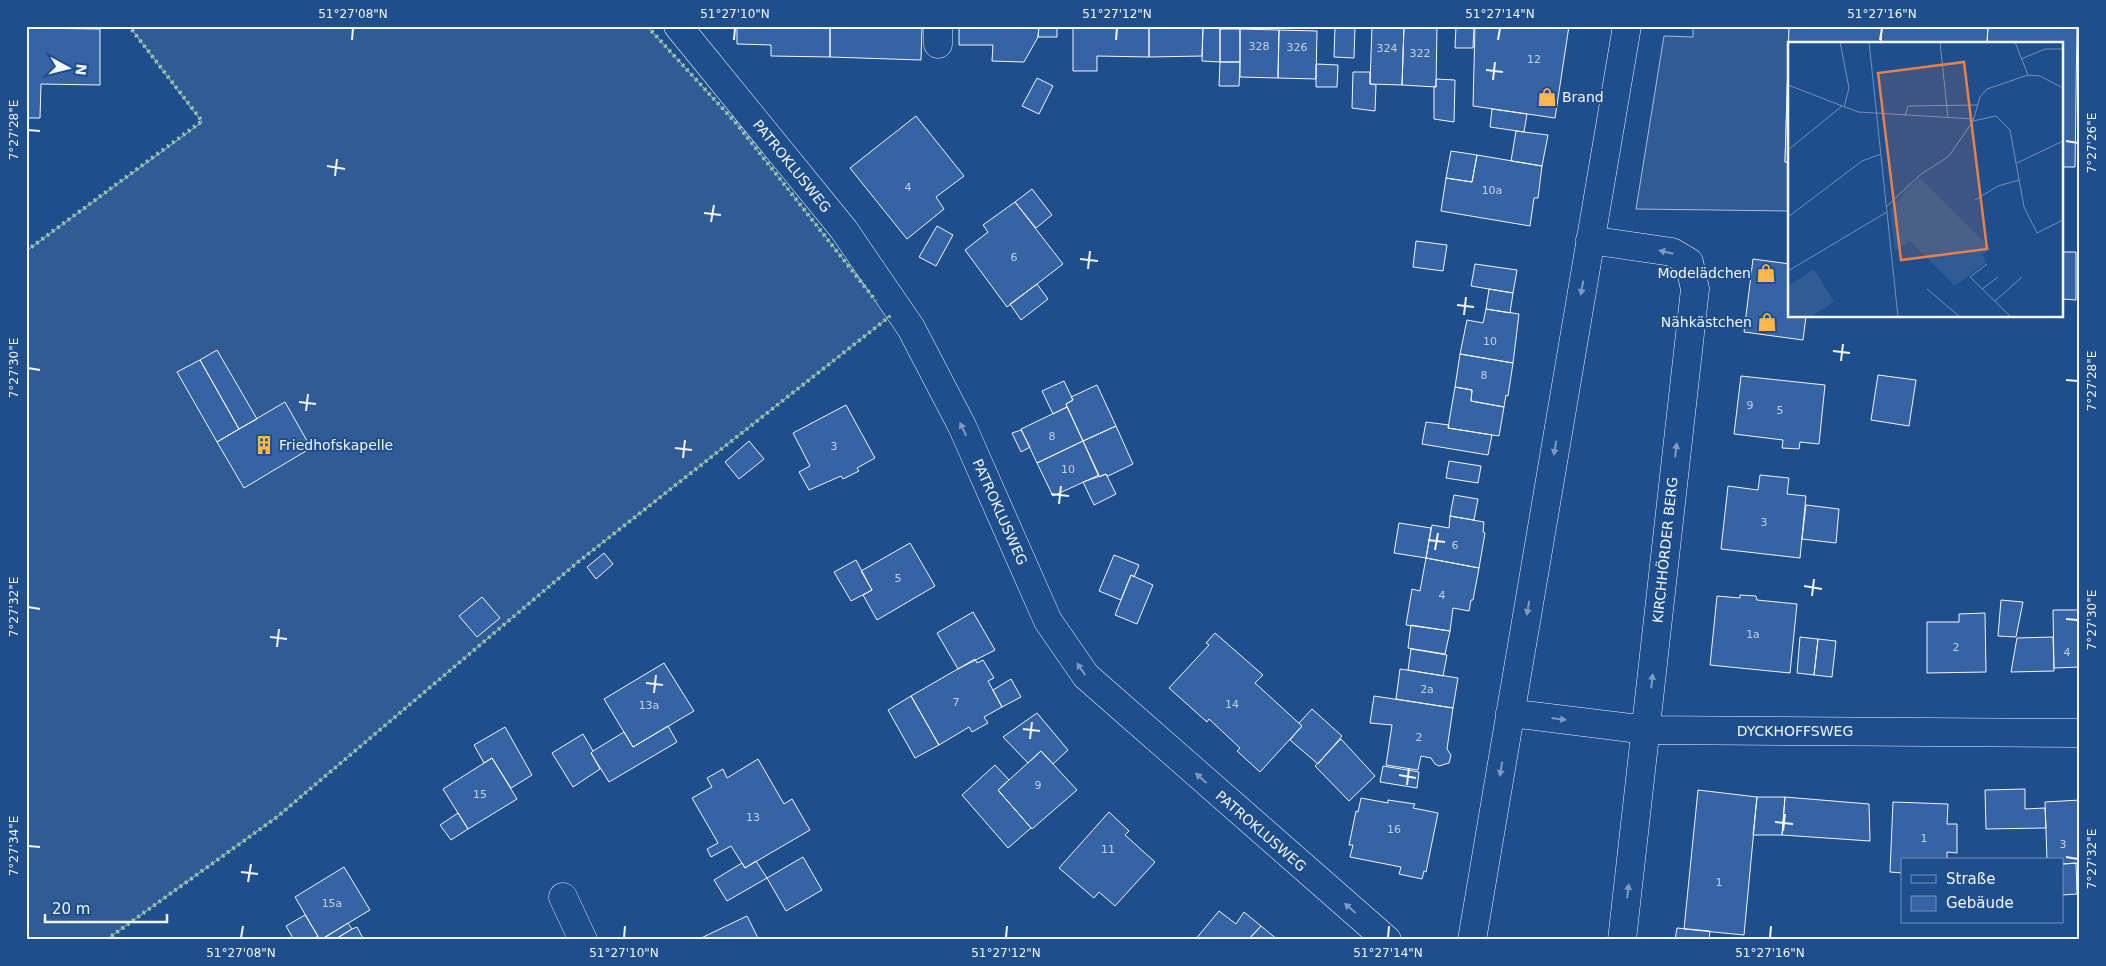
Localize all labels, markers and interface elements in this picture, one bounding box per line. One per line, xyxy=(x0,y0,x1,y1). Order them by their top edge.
text: 51°27'08"N xyxy=(318,7,388,21)
text: 51°27'10"N xyxy=(700,7,770,21)
text: 51°27'12"N xyxy=(1082,7,1152,21)
text: 51°27'14"N xyxy=(1465,7,1535,21)
text: 51°27'16"N xyxy=(1847,7,1917,21)
house number: 328 xyxy=(1249,40,1270,53)
house number: 326 xyxy=(1287,41,1308,54)
north arrow xyxy=(42,42,92,92)
house number: 324 xyxy=(1377,42,1398,55)
inset map xyxy=(1788,42,2064,318)
house number: 322 xyxy=(1410,47,1431,60)
house number: 12 xyxy=(1527,53,1541,66)
text: N xyxy=(72,63,90,76)
shop icon: Brand xyxy=(1536,86,1558,108)
place label: Brand xyxy=(1562,89,1604,105)
text: 7°27'28"E xyxy=(7,100,21,160)
text: 7°27'26"E xyxy=(2085,113,2099,173)
street label: PATROKLUSWEG xyxy=(750,117,834,215)
house number: 4 xyxy=(905,181,912,194)
house number: 10a xyxy=(1482,184,1502,197)
one-way arrow xyxy=(1659,248,1674,256)
house number: 6 xyxy=(1011,251,1018,264)
shop icon: Modelädchen xyxy=(1755,262,1777,284)
place label: Modelädchen xyxy=(1657,265,1751,281)
one-way arrow xyxy=(1578,280,1586,296)
shop icon: Nähkästchen xyxy=(1756,311,1778,333)
place label: Nähkästchen xyxy=(1661,314,1752,330)
house number: 10 xyxy=(1483,335,1497,348)
text: 7°27'30"E xyxy=(7,338,21,398)
text: 7°27'28"E xyxy=(2085,351,2099,411)
house number: 8 xyxy=(1481,369,1488,382)
house number: 9 xyxy=(1747,399,1754,412)
house number: 5 xyxy=(1777,404,1784,417)
one-way arrow xyxy=(959,422,967,437)
house number: 8 xyxy=(1049,430,1056,443)
building icon: Friedhofskapelle xyxy=(253,434,275,456)
place label: Friedhofskapelle xyxy=(279,437,393,453)
house number: 3 xyxy=(831,440,838,453)
one-way arrow xyxy=(1551,441,1559,457)
one-way arrow xyxy=(1672,442,1680,458)
street label: PATROKLUSWEG xyxy=(969,457,1031,567)
house number: 10 xyxy=(1061,463,1075,476)
street label: KIRCHHÖRDER BERG xyxy=(1648,476,1681,624)
house number: 3 xyxy=(1761,516,1768,529)
house number: 6 xyxy=(1452,539,1459,552)
house number: 5 xyxy=(895,572,902,585)
text: 7°27'32"E xyxy=(7,577,21,637)
house number: 4 xyxy=(1439,589,1446,602)
text: 7°27'30"E xyxy=(2085,590,2099,650)
one-way arrow xyxy=(1524,601,1532,617)
house number: 1a xyxy=(1746,628,1760,641)
house number: 2 xyxy=(1953,641,1960,654)
house number: 4 xyxy=(2064,646,2071,659)
one-way arrow xyxy=(1076,662,1086,675)
one-way arrow xyxy=(1648,673,1656,689)
house number: 2a xyxy=(1420,683,1434,696)
house number: 7 xyxy=(953,696,960,709)
house number: 14 xyxy=(1225,698,1239,711)
house number: 13a xyxy=(639,699,659,712)
one-way arrow xyxy=(1551,715,1567,723)
street label: DYCKHOFFSWEG xyxy=(1737,723,1853,739)
house number: 2 xyxy=(1416,731,1423,744)
one-way arrow xyxy=(1497,761,1505,777)
one-way arrow xyxy=(1195,772,1207,784)
house number: 9 xyxy=(1035,779,1042,792)
street label: PATROKLUSWEG xyxy=(1213,787,1309,875)
house number: 15 xyxy=(473,788,487,801)
house number: 13 xyxy=(746,811,760,824)
text: 7°27'34"E xyxy=(7,816,21,876)
house number: 16 xyxy=(1387,823,1401,836)
text: 7°27'32"E xyxy=(2085,829,2099,889)
house number: 1 xyxy=(1921,832,1928,845)
house number: 3 xyxy=(2060,838,2067,851)
house number: 11 xyxy=(1101,843,1115,856)
legend xyxy=(1901,858,2064,924)
text: Straße xyxy=(1946,870,1995,888)
house number: 1 xyxy=(1716,876,1723,889)
one-way arrow xyxy=(1624,883,1632,899)
scale bar xyxy=(45,891,168,923)
text: Gebäude xyxy=(1946,894,2014,912)
house number: 15a xyxy=(322,897,342,910)
text: 20 m xyxy=(52,900,90,918)
one-way arrow xyxy=(1344,902,1356,914)
text: 51°27'08"N xyxy=(206,946,276,960)
text: 51°27'10"N xyxy=(589,946,659,960)
text: 51°27'12"N xyxy=(971,946,1041,960)
text: 51°27'14"N xyxy=(1353,946,1423,960)
text: 51°27'16"N xyxy=(1735,946,1805,960)

